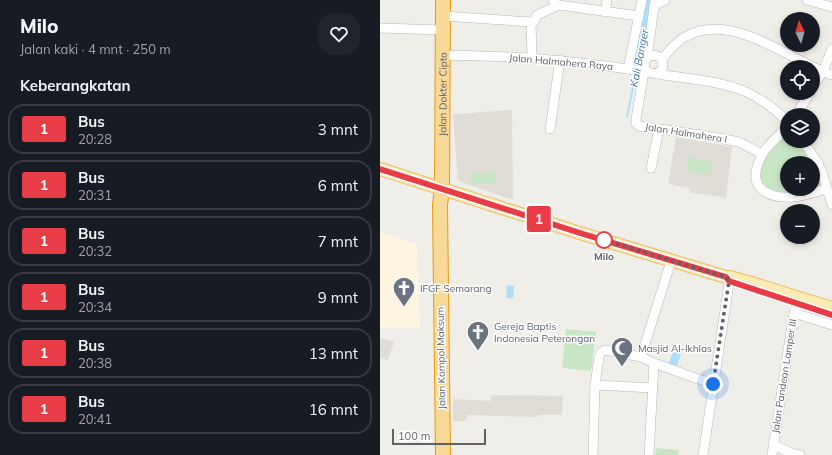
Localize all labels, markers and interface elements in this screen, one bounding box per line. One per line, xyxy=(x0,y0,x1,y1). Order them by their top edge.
north arrow xyxy=(780,12,820,52)
map controls xyxy=(780,12,820,244)
button: heart xyxy=(318,13,360,55)
text: Milo xyxy=(20,14,59,38)
water label: Kali Banger xyxy=(627,27,652,88)
text: Jalan kaki · 4 mnt · 250 m xyxy=(20,41,171,57)
street label: Jalan Halmahera Raya xyxy=(508,51,614,73)
street label: Jalan Dokter Cipto xyxy=(436,52,449,136)
button: locate xyxy=(780,60,820,100)
text: Keberangkatan xyxy=(20,76,131,95)
button: layers xyxy=(780,108,820,148)
text: Bus xyxy=(78,112,105,131)
text: 1 xyxy=(40,120,48,138)
text: 3 mnt xyxy=(318,120,358,139)
street label: Jalan Halmahera I xyxy=(644,120,728,146)
text: 20:28 xyxy=(78,131,112,147)
button: + xyxy=(780,156,820,196)
text: Bus xyxy=(78,168,105,187)
text: 1 xyxy=(40,176,48,194)
text: 6 mnt xyxy=(318,176,358,195)
text: 20:31 xyxy=(78,187,112,203)
button: − xyxy=(780,204,820,244)
line badge: 1 xyxy=(526,206,552,232)
text: 1 xyxy=(535,210,543,228)
text: Bus xyxy=(78,224,105,243)
marker: Milo xyxy=(595,231,613,249)
text: 1 xyxy=(40,232,48,250)
text: 7 mnt xyxy=(318,232,358,251)
text: 20:32 xyxy=(78,243,112,259)
place label: Milo xyxy=(594,250,614,263)
church icon: IFGF Semarang xyxy=(391,275,417,308)
text: Bus xyxy=(78,280,105,299)
place label: IFGF Semarang xyxy=(420,282,492,295)
text: 1 xyxy=(40,288,48,306)
text: 9 mnt xyxy=(318,288,358,307)
text: 20:34 xyxy=(78,299,112,315)
street label: Jalan Kompol Maksum xyxy=(434,306,448,409)
street label: Jalan Pandean Lamper III xyxy=(769,318,799,434)
church icon: Gereja Baptis Indonesia Peterongan xyxy=(465,319,491,352)
place label: Gereja Baptis Indonesia Peterongan xyxy=(494,320,595,345)
mosque icon: Masjid Al-Ikhlas xyxy=(609,335,635,368)
text: Bus xyxy=(78,336,105,355)
place label: Masjid Al-Ikhlas xyxy=(638,342,712,355)
text: 1 xyxy=(40,344,48,362)
text: 13 mnt xyxy=(309,344,358,363)
text: 20:38 xyxy=(78,355,112,371)
your location xyxy=(703,374,723,394)
text: Bus xyxy=(78,392,105,411)
text: 1 xyxy=(40,400,48,418)
text: 16 mnt xyxy=(309,400,358,419)
text: 20:41 xyxy=(78,411,112,427)
scale bar xyxy=(392,427,486,446)
text: 100 m xyxy=(398,429,430,443)

